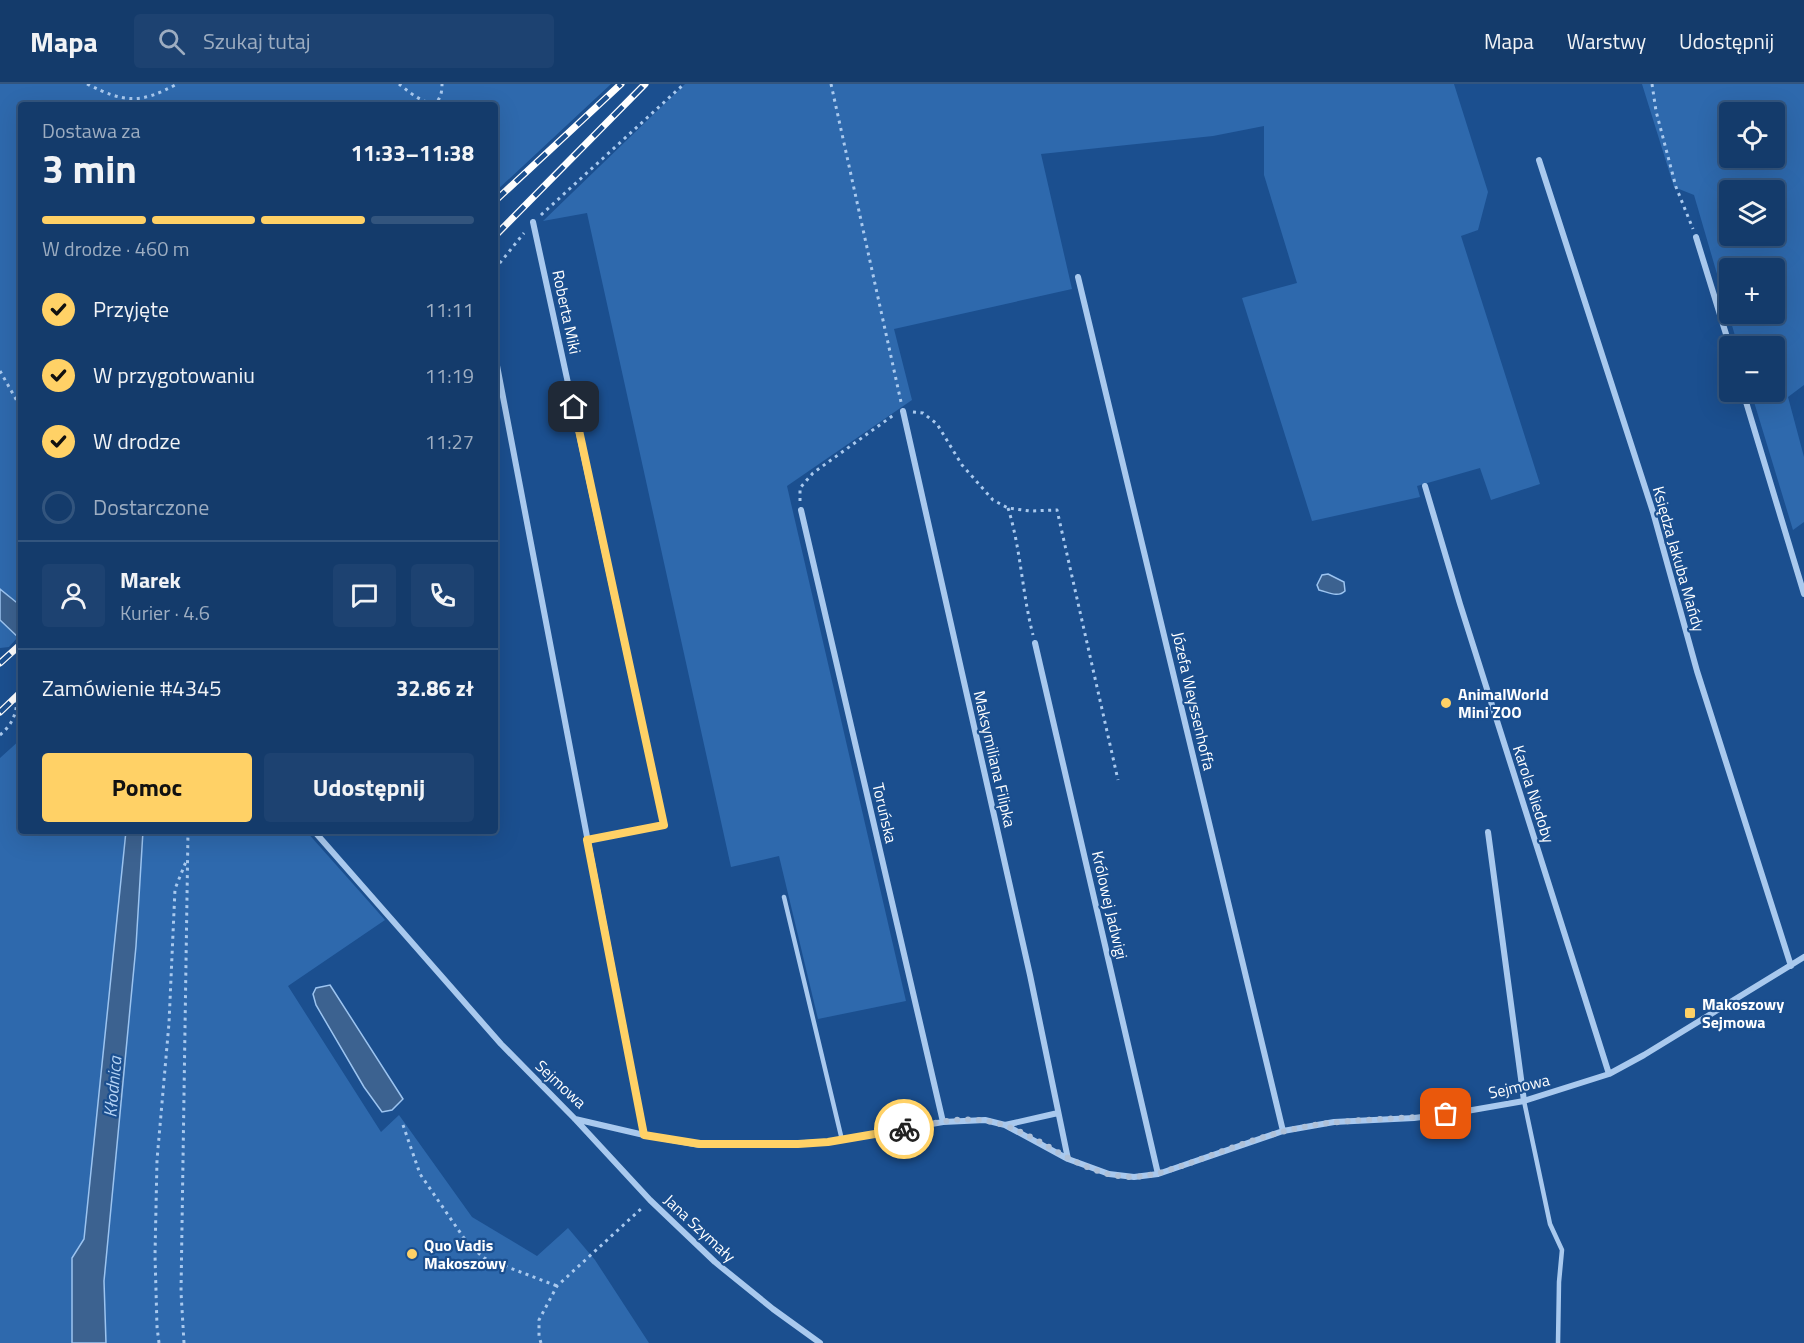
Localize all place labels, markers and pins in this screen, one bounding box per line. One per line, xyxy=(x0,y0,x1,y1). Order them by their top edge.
pin xyxy=(548,381,599,432)
place label: AnimalWorld Mini ZOO xyxy=(1458,682,1549,724)
marker: AnimalWorld Mini ZOO xyxy=(1439,696,1453,710)
place label: Makoszowy Sejmowa xyxy=(1702,992,1784,1034)
marker: Makoszowy Sejmowa xyxy=(1683,1006,1697,1020)
pin xyxy=(1420,1088,1471,1139)
place label: Quo Vadis Makoszowy xyxy=(424,1233,506,1275)
marker: Quo Vadis Makoszowy xyxy=(405,1247,419,1261)

